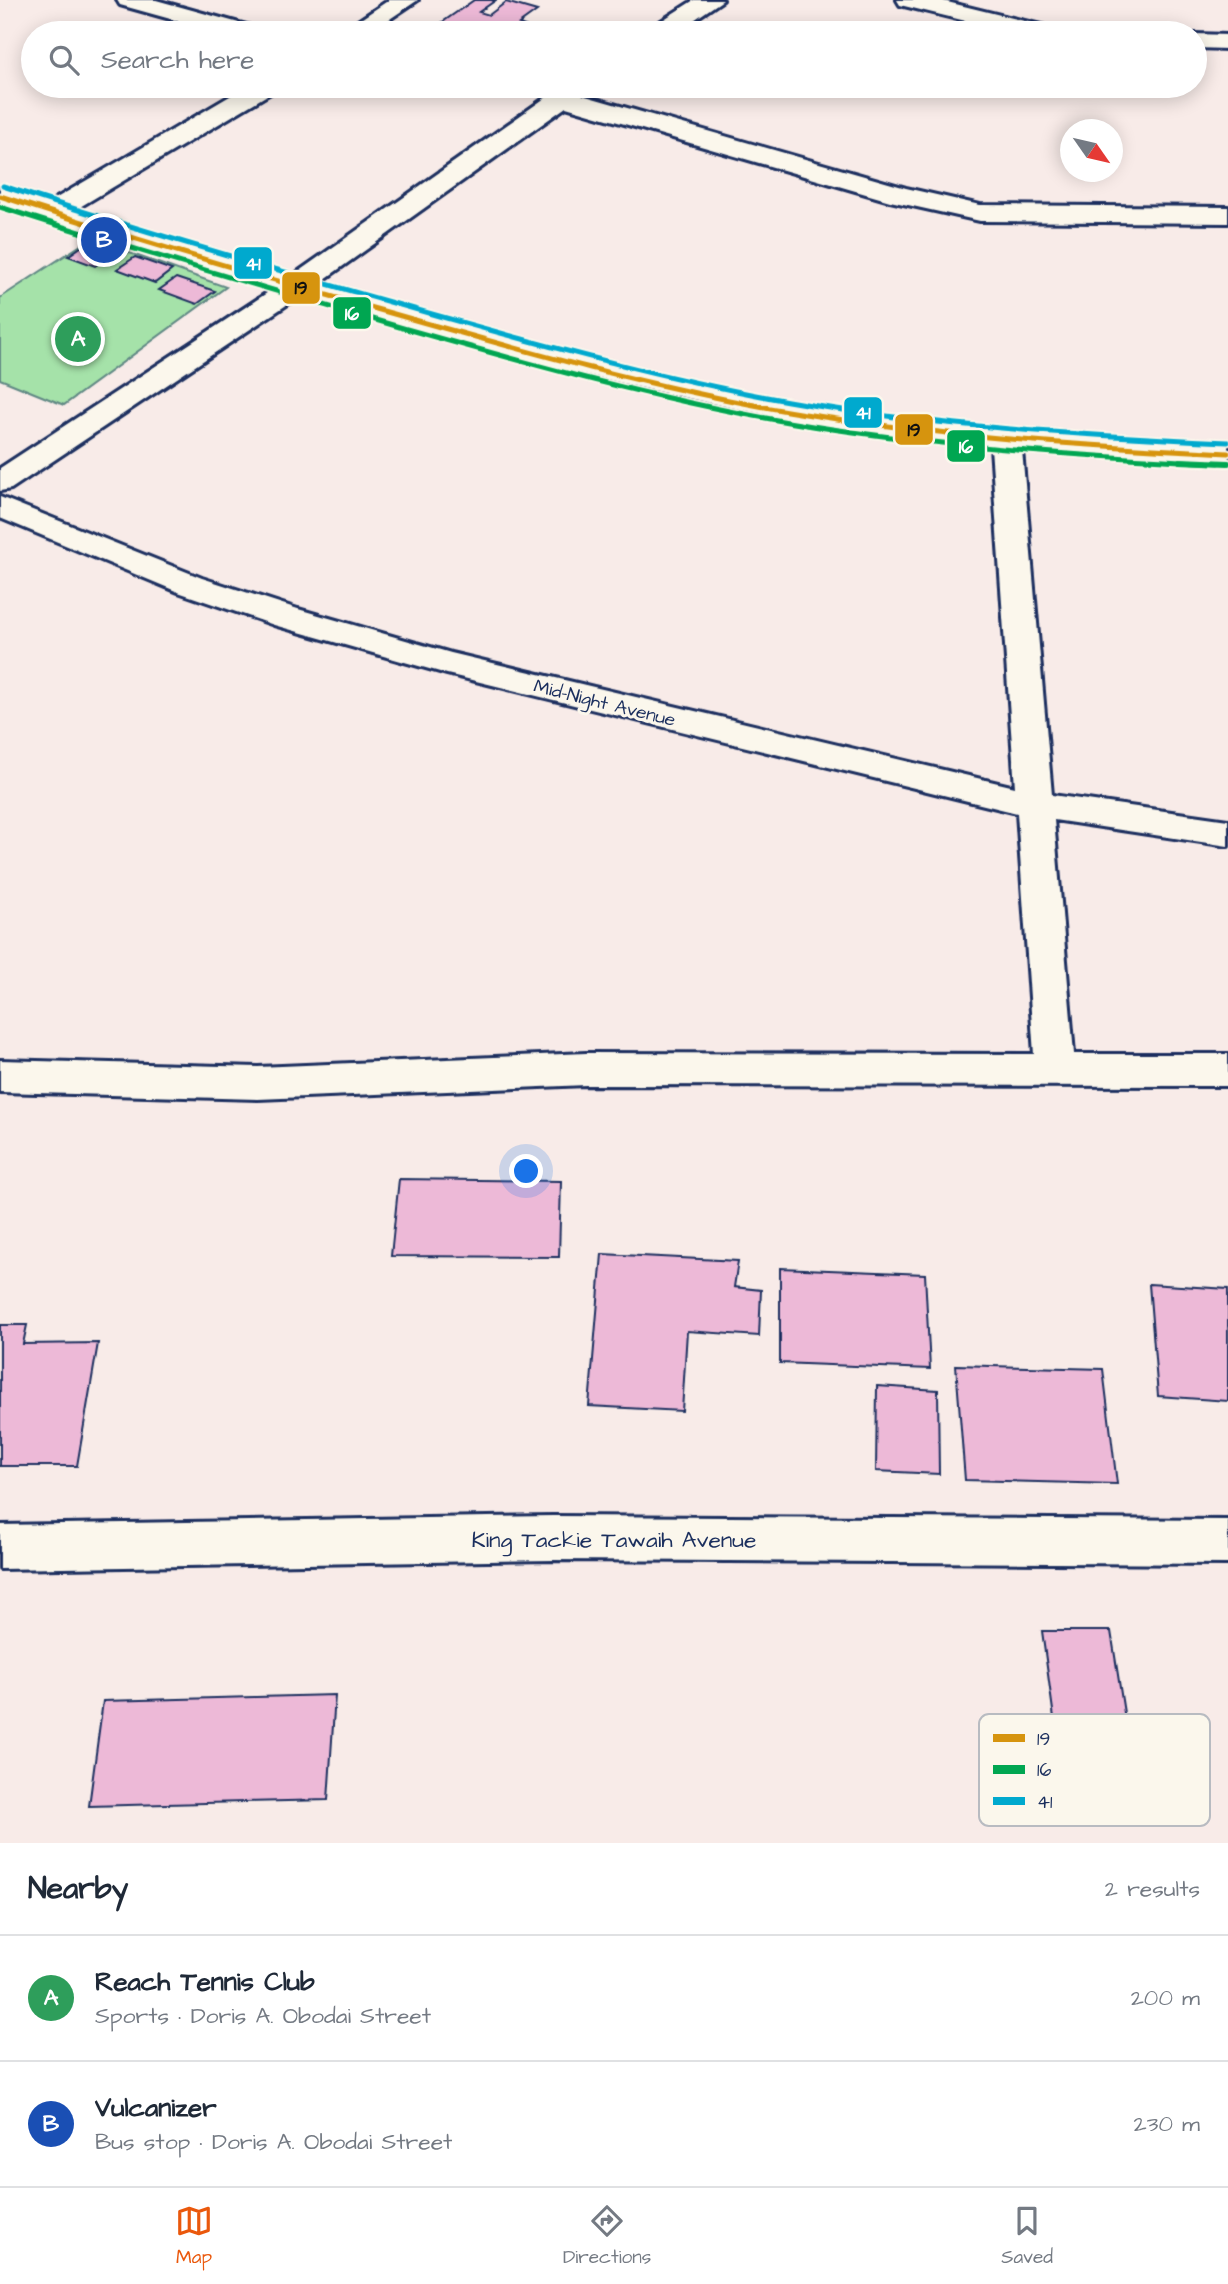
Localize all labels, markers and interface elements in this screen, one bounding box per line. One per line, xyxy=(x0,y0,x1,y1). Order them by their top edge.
search box xyxy=(21,21,1207,98)
icon: search xyxy=(45,41,83,79)
text: Search here xyxy=(101,42,254,78)
north arrow xyxy=(1060,119,1123,182)
pin: B xyxy=(81,214,127,266)
line badge: 41 xyxy=(233,246,273,280)
text: 41 xyxy=(245,251,261,278)
line badge: 19 xyxy=(281,271,321,305)
text: 19 xyxy=(294,275,308,302)
line badge: 16 xyxy=(332,296,372,330)
text: 16 xyxy=(345,301,359,328)
pin: A xyxy=(55,313,101,365)
line badge: 41 xyxy=(843,396,883,429)
text: 41 xyxy=(855,400,871,427)
line badge: 19 xyxy=(894,413,934,446)
text: 19 xyxy=(907,417,921,444)
line badge: 16 xyxy=(946,429,986,463)
text: 16 xyxy=(959,434,973,461)
street label: Mid-Night Avenue xyxy=(531,673,678,735)
your location xyxy=(509,1154,543,1188)
street label: King Tackie Tawaih Avenue xyxy=(472,1524,756,1557)
legend xyxy=(979,1714,1210,1826)
text: 19 xyxy=(1037,1726,1050,1753)
text: 16 xyxy=(1037,1757,1051,1784)
text: 41 xyxy=(1037,1789,1053,1816)
text: Nearby xyxy=(28,1868,128,1910)
text: 2 results xyxy=(1105,1873,1200,1905)
text: Reach Tennis Club xyxy=(95,1964,315,2000)
text: A xyxy=(44,1982,58,2014)
text: 200 m xyxy=(1131,1982,1200,2014)
text: Sports · Doris A. Obodai Street xyxy=(95,2000,431,2032)
text: Vulcanizer xyxy=(95,2090,217,2126)
text: B xyxy=(43,2108,59,2140)
text: 230 m xyxy=(1134,2108,1200,2140)
text: Bus stop · Doris A. Obodai Street xyxy=(95,2126,452,2158)
tab: Map xyxy=(175,2202,213,2271)
tab: Directions xyxy=(563,2202,651,2271)
tab: Saved xyxy=(1001,2202,1053,2271)

